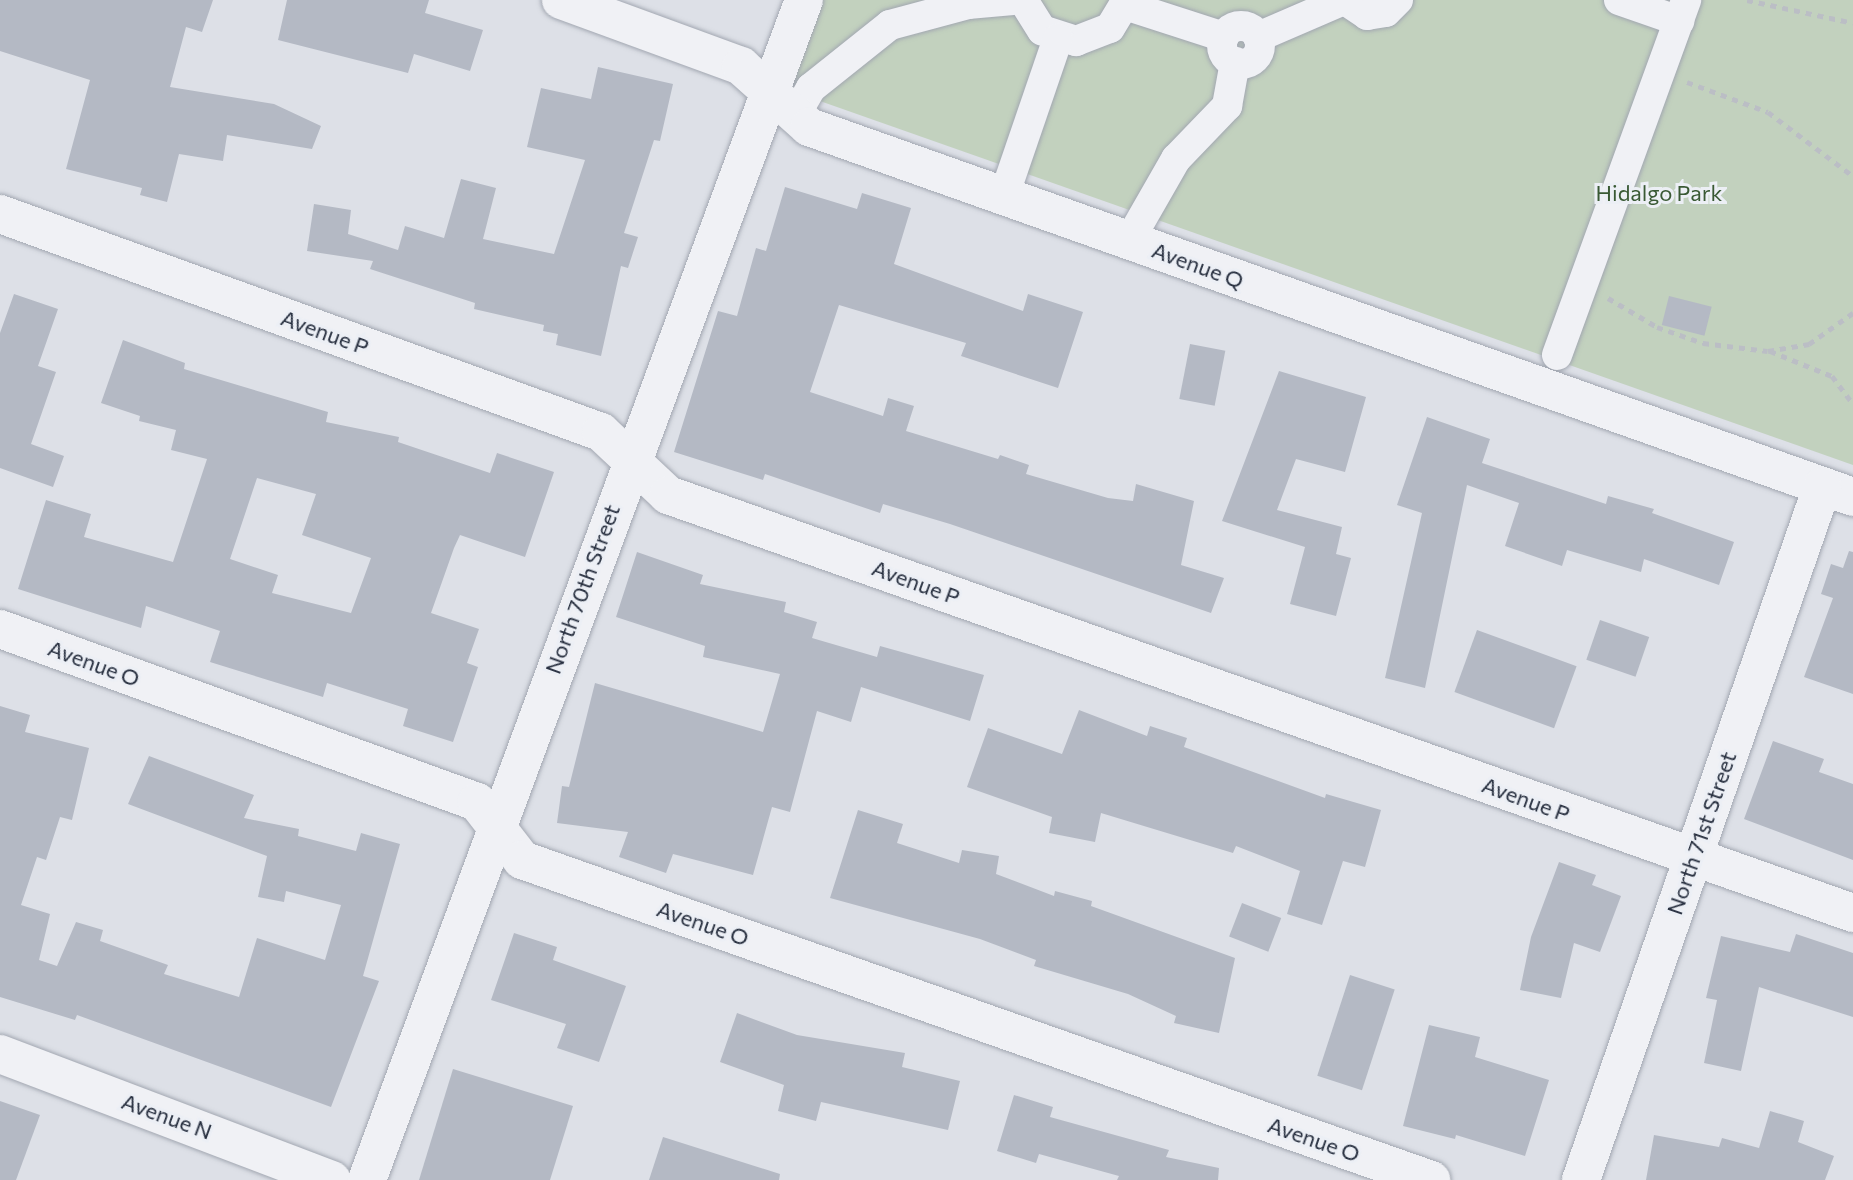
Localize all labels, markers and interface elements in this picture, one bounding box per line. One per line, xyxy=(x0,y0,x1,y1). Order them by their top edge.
park label: Hidalgo Park xyxy=(1595,180,1723,206)
street label: Avenue Q xyxy=(1149,236,1247,294)
street label: Avenue P xyxy=(278,304,372,360)
street label: North 70th Street xyxy=(539,501,625,677)
street label: Avenue P xyxy=(869,554,963,610)
street label: Avenue O xyxy=(45,634,143,692)
street label: North 71st Street xyxy=(1661,748,1741,918)
street label: Avenue P xyxy=(1479,771,1573,827)
street label: Avenue O xyxy=(654,895,752,951)
street label: Avenue N xyxy=(118,1087,216,1145)
street label: Avenue O xyxy=(1265,1111,1363,1167)

